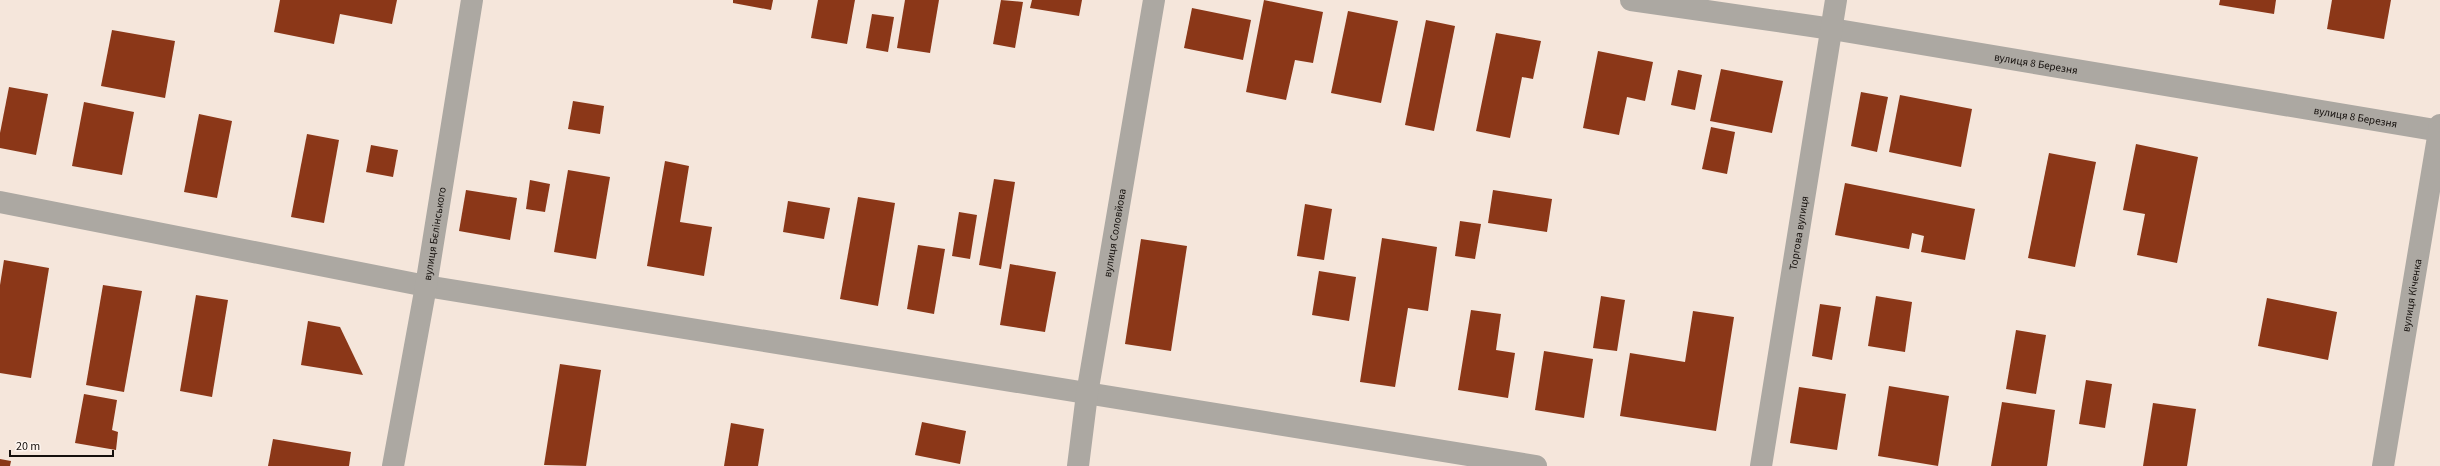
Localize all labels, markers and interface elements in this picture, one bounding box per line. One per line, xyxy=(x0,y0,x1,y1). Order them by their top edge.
street label: вулиця 8 Березня xyxy=(1993,49,2079,78)
street label: вулиця 8 Березня xyxy=(2313,102,2399,131)
street label: вулиця Бєлінського xyxy=(419,186,449,282)
street label: вулиця Соловйова xyxy=(1099,187,1129,278)
street label: Торгова вулиця xyxy=(1785,195,1812,271)
street label: вулиця Кіченка xyxy=(2398,258,2425,333)
scale bar xyxy=(10,432,113,458)
text: 20 m xyxy=(16,438,40,455)

